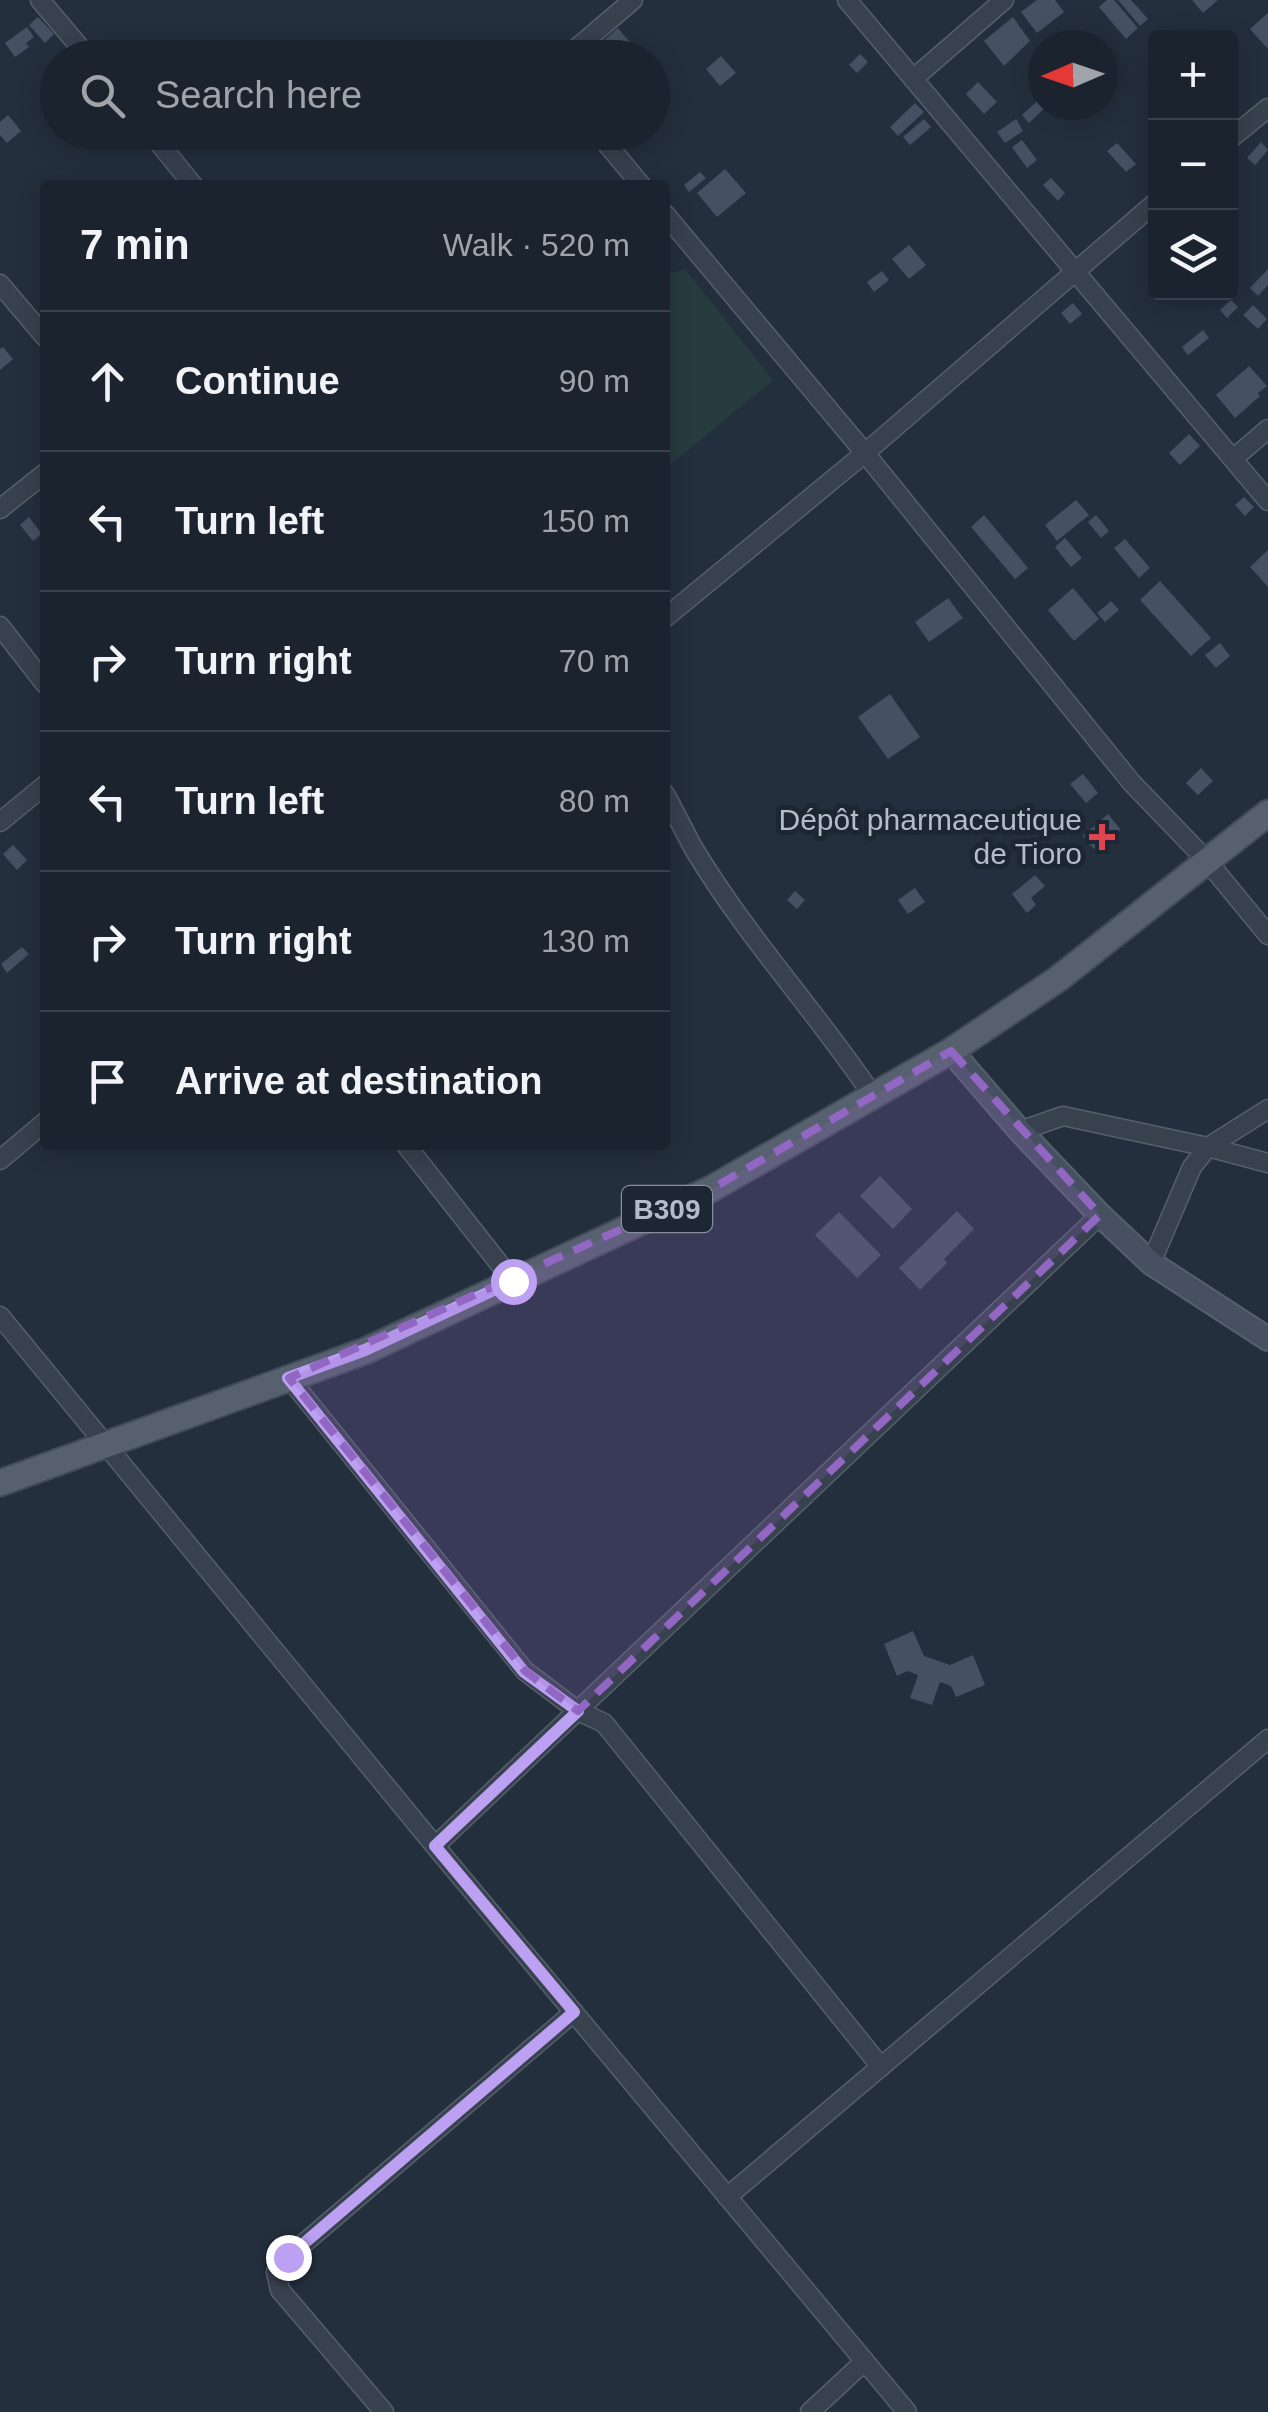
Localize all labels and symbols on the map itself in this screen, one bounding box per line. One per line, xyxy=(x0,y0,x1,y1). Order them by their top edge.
north arrow xyxy=(1028,30,1118,120)
place label: Dépôt pharmaceutique de Tioro xyxy=(778,803,1082,870)
marker: Dépôt pharmaceutique de Tioro xyxy=(1091,826,1113,848)
road number: B309 xyxy=(622,1186,712,1232)
route start xyxy=(491,1259,537,1305)
route end xyxy=(266,2235,312,2281)

